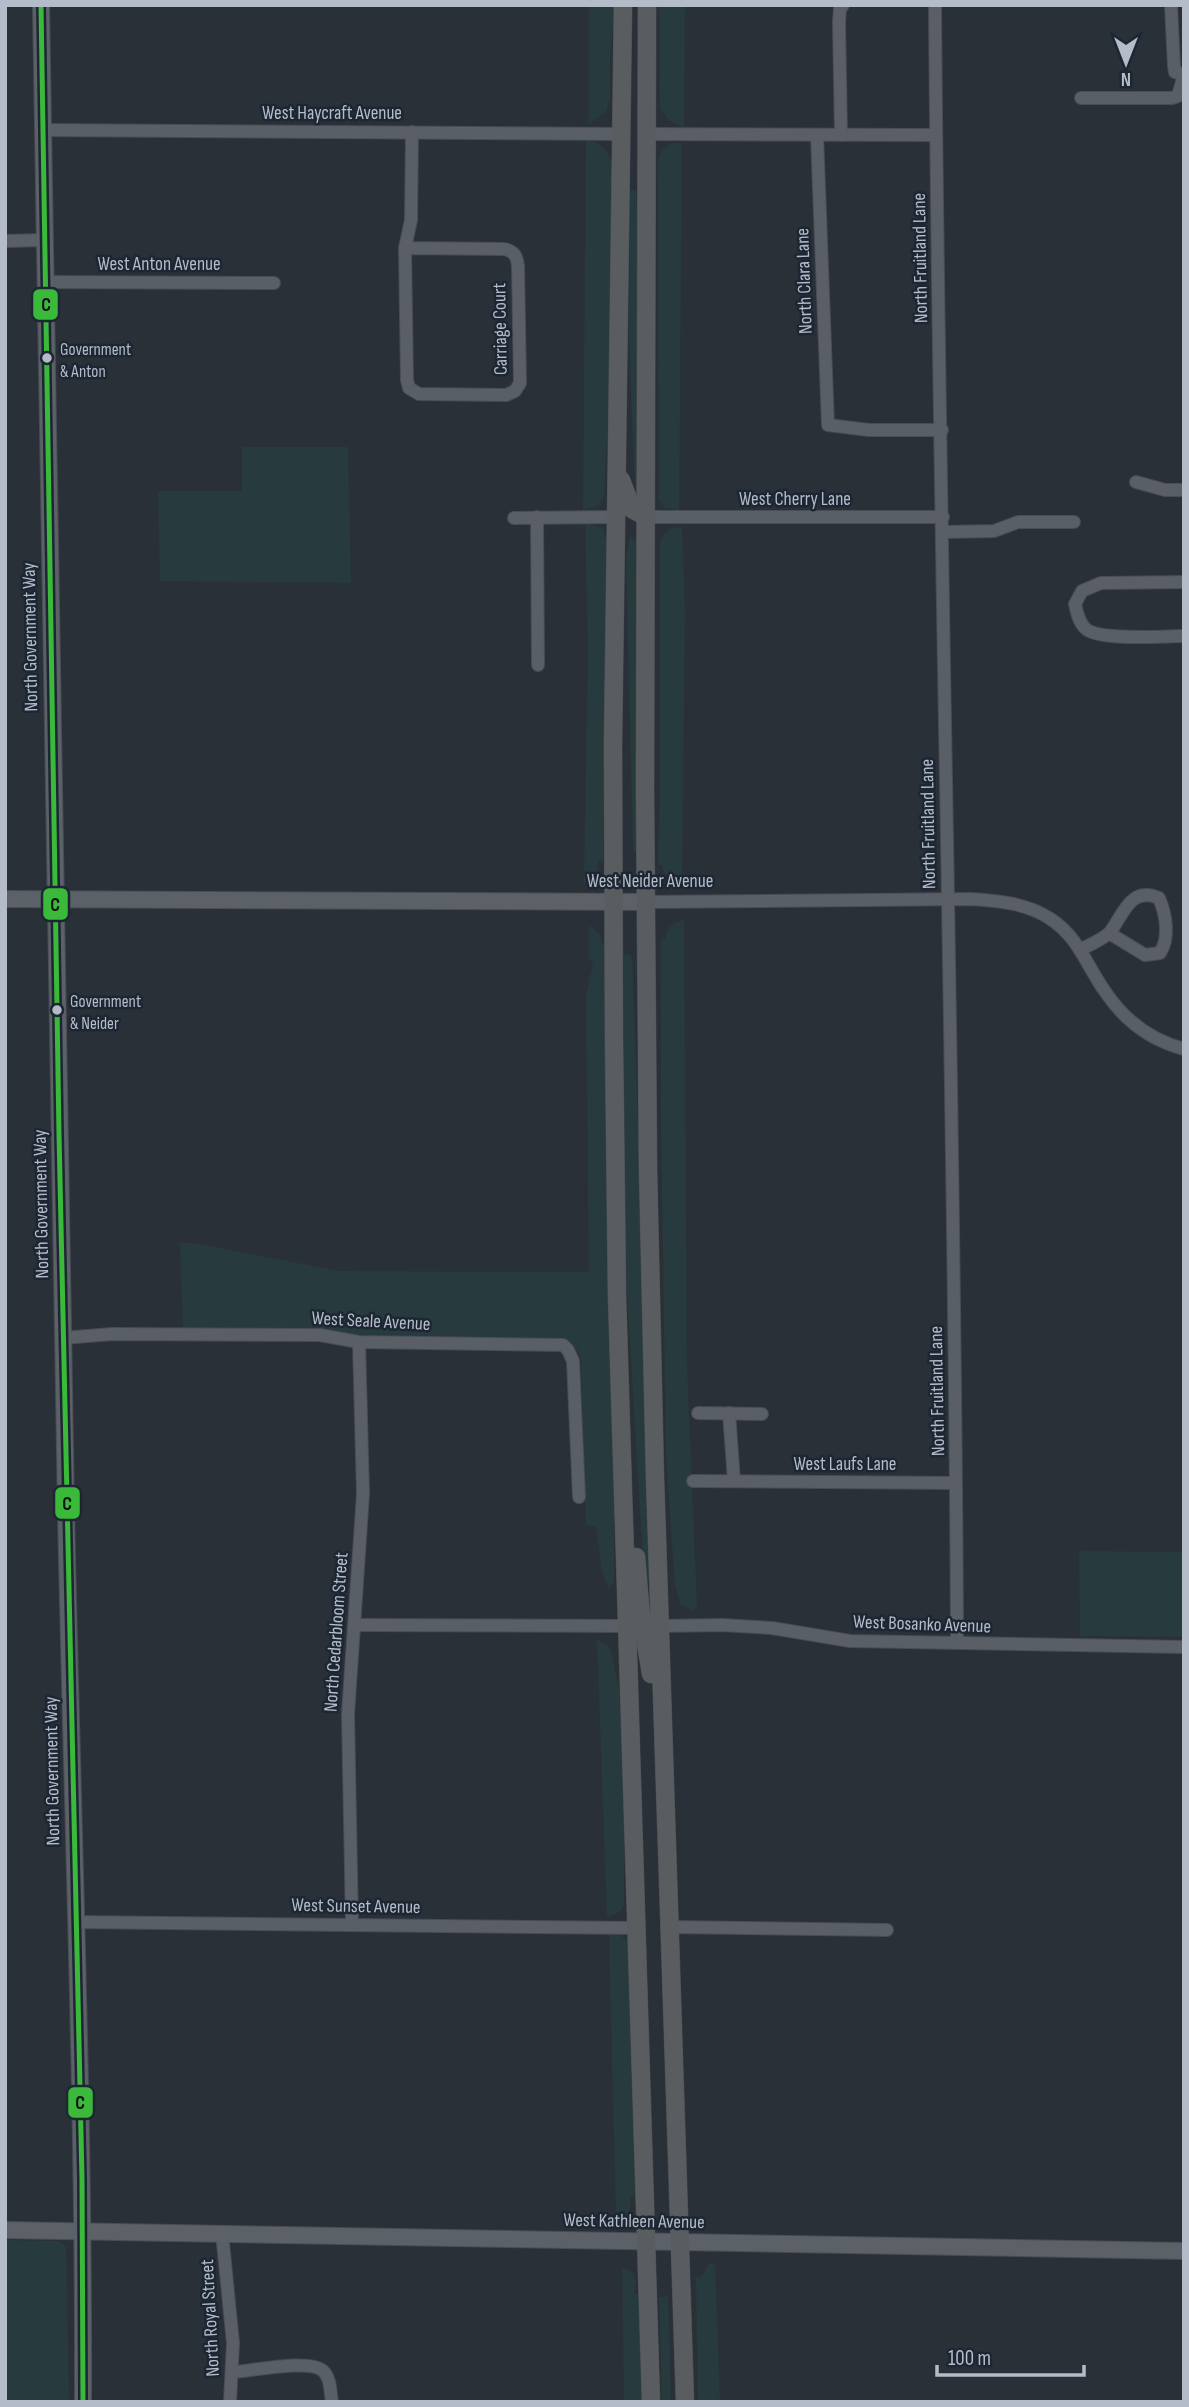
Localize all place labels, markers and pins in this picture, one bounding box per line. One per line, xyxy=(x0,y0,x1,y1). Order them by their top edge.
place label: Government & Anton xyxy=(60,340,131,382)
marker: Government & Anton xyxy=(40,351,54,365)
place label: Government & Neider xyxy=(70,992,141,1034)
marker: Government & Neider xyxy=(50,1003,64,1017)

